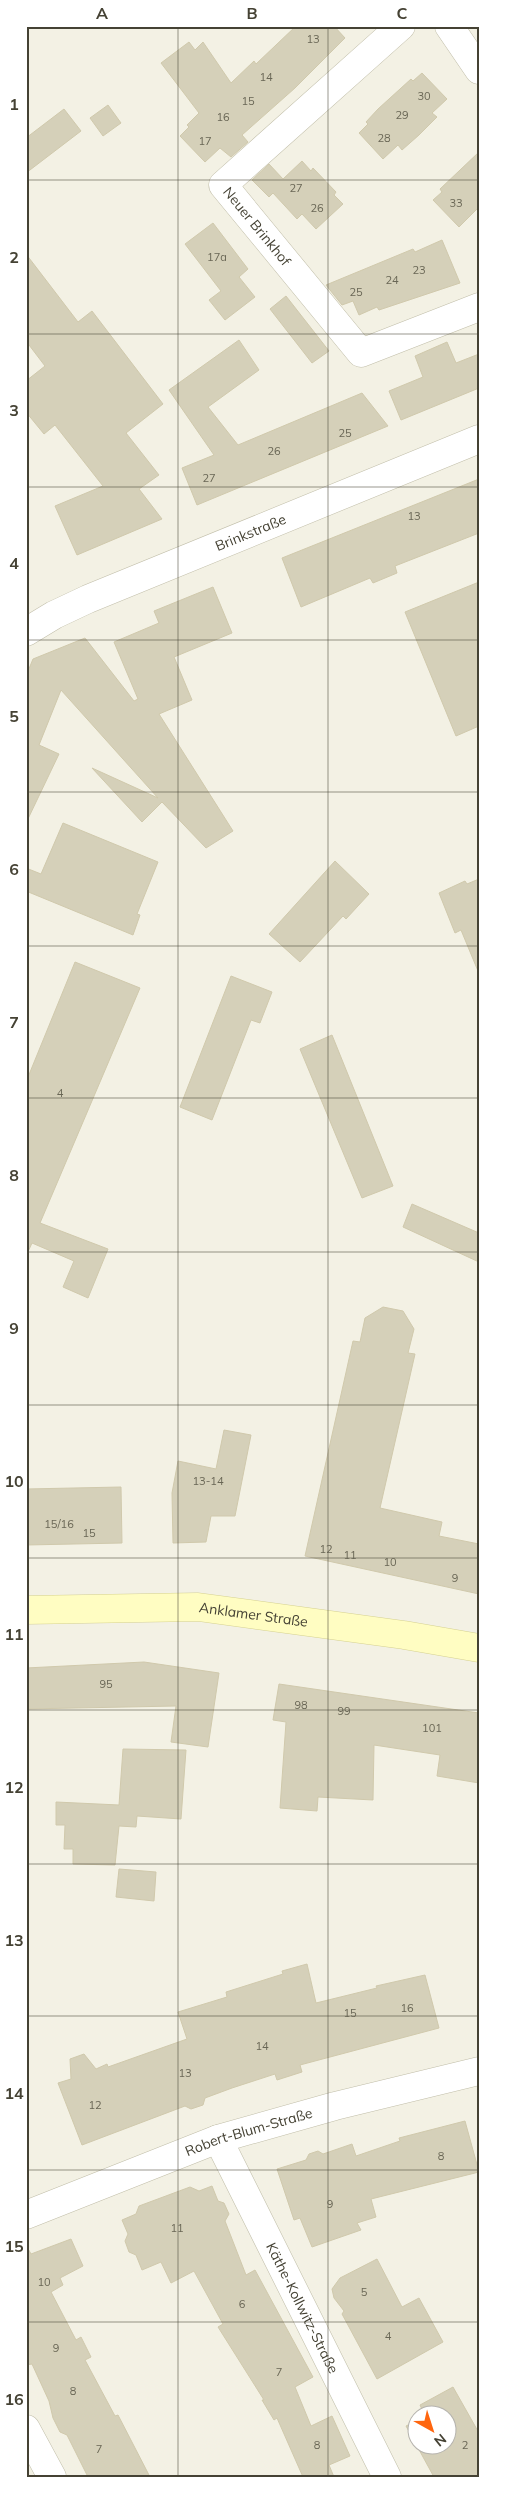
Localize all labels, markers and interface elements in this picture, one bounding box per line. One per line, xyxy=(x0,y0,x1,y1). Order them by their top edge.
text: A xyxy=(96,3,108,23)
text: B xyxy=(246,3,258,23)
text: C xyxy=(397,3,408,23)
house number: 13 xyxy=(306,32,320,46)
house number: 14 xyxy=(259,70,273,84)
house number: 30 xyxy=(417,89,431,103)
text: 1 xyxy=(9,94,19,114)
house number: 15 xyxy=(241,94,255,108)
house number: 29 xyxy=(395,108,409,122)
house number: 16 xyxy=(216,110,230,124)
house number: 28 xyxy=(377,131,391,145)
house number: 17 xyxy=(198,134,212,148)
house number: 27 xyxy=(289,181,303,195)
street label: Neuer Brinkhof xyxy=(219,183,295,270)
house number: 33 xyxy=(449,196,463,210)
house number: 26 xyxy=(310,201,324,215)
text: 2 xyxy=(9,247,19,267)
house number: 17a xyxy=(207,250,227,264)
house number: 23 xyxy=(412,263,426,277)
house number: 24 xyxy=(385,273,399,287)
house number: 25 xyxy=(349,285,363,299)
text: 3 xyxy=(9,400,19,420)
house number: 25 xyxy=(338,426,352,440)
house number: 26 xyxy=(267,444,281,458)
house number: 27 xyxy=(202,471,216,485)
house number: 13 xyxy=(407,509,421,523)
street label: Brinkstraße xyxy=(212,510,289,555)
text: 4 xyxy=(9,553,19,573)
text: 5 xyxy=(9,706,19,726)
text: 6 xyxy=(9,859,19,879)
text: 7 xyxy=(9,1012,19,1032)
house number: 4 xyxy=(57,1086,64,1100)
text: 8 xyxy=(9,1165,19,1185)
text: 9 xyxy=(9,1318,19,1338)
text: 10 xyxy=(4,1471,24,1491)
house number: 13-14 xyxy=(192,1474,224,1488)
house number: 15/16 xyxy=(44,1517,74,1531)
house number: 15 xyxy=(82,1526,96,1540)
house number: 12 xyxy=(319,1542,333,1556)
house number: 11 xyxy=(343,1548,357,1562)
house number: 10 xyxy=(383,1555,397,1569)
house number: 9 xyxy=(452,1571,458,1585)
street label: Anklamer Straße xyxy=(198,1598,309,1631)
text: 11 xyxy=(4,1624,24,1644)
house number: 95 xyxy=(99,1677,113,1691)
house number: 98 xyxy=(294,1698,308,1712)
house number: 99 xyxy=(337,1704,351,1718)
house number: 101 xyxy=(422,1721,442,1735)
text: 12 xyxy=(4,1777,24,1797)
text: 13 xyxy=(4,1930,24,1950)
house number: 16 xyxy=(400,2001,414,2015)
house number: 15 xyxy=(343,2006,357,2020)
house number: 14 xyxy=(255,2039,269,2053)
house number: 13 xyxy=(178,2066,192,2080)
text: 14 xyxy=(4,2083,24,2103)
house number: 12 xyxy=(88,2098,102,2112)
street label: Robert-Blum-Straße xyxy=(182,2104,314,2160)
house number: 8 xyxy=(438,2149,445,2163)
house number: 9 xyxy=(327,2197,333,2211)
house number: 11 xyxy=(170,2221,184,2235)
text: 15 xyxy=(4,2236,24,2256)
street label: Käthe-Kollwitz-Straße xyxy=(262,2240,343,2376)
house number: 10 xyxy=(37,2275,51,2289)
house number: 5 xyxy=(361,2285,368,2299)
house number: 6 xyxy=(239,2297,246,2311)
house number: 4 xyxy=(385,2329,392,2343)
house number: 9 xyxy=(53,2341,59,2355)
house number: 7 xyxy=(276,2365,282,2379)
house number: 8 xyxy=(70,2384,77,2398)
text: 16 xyxy=(4,2389,24,2409)
north arrow xyxy=(408,2406,458,2456)
text: N xyxy=(430,2430,450,2450)
house number: 8 xyxy=(314,2438,321,2452)
house number: 2 xyxy=(462,2438,469,2452)
house number: 7 xyxy=(96,2442,102,2456)

